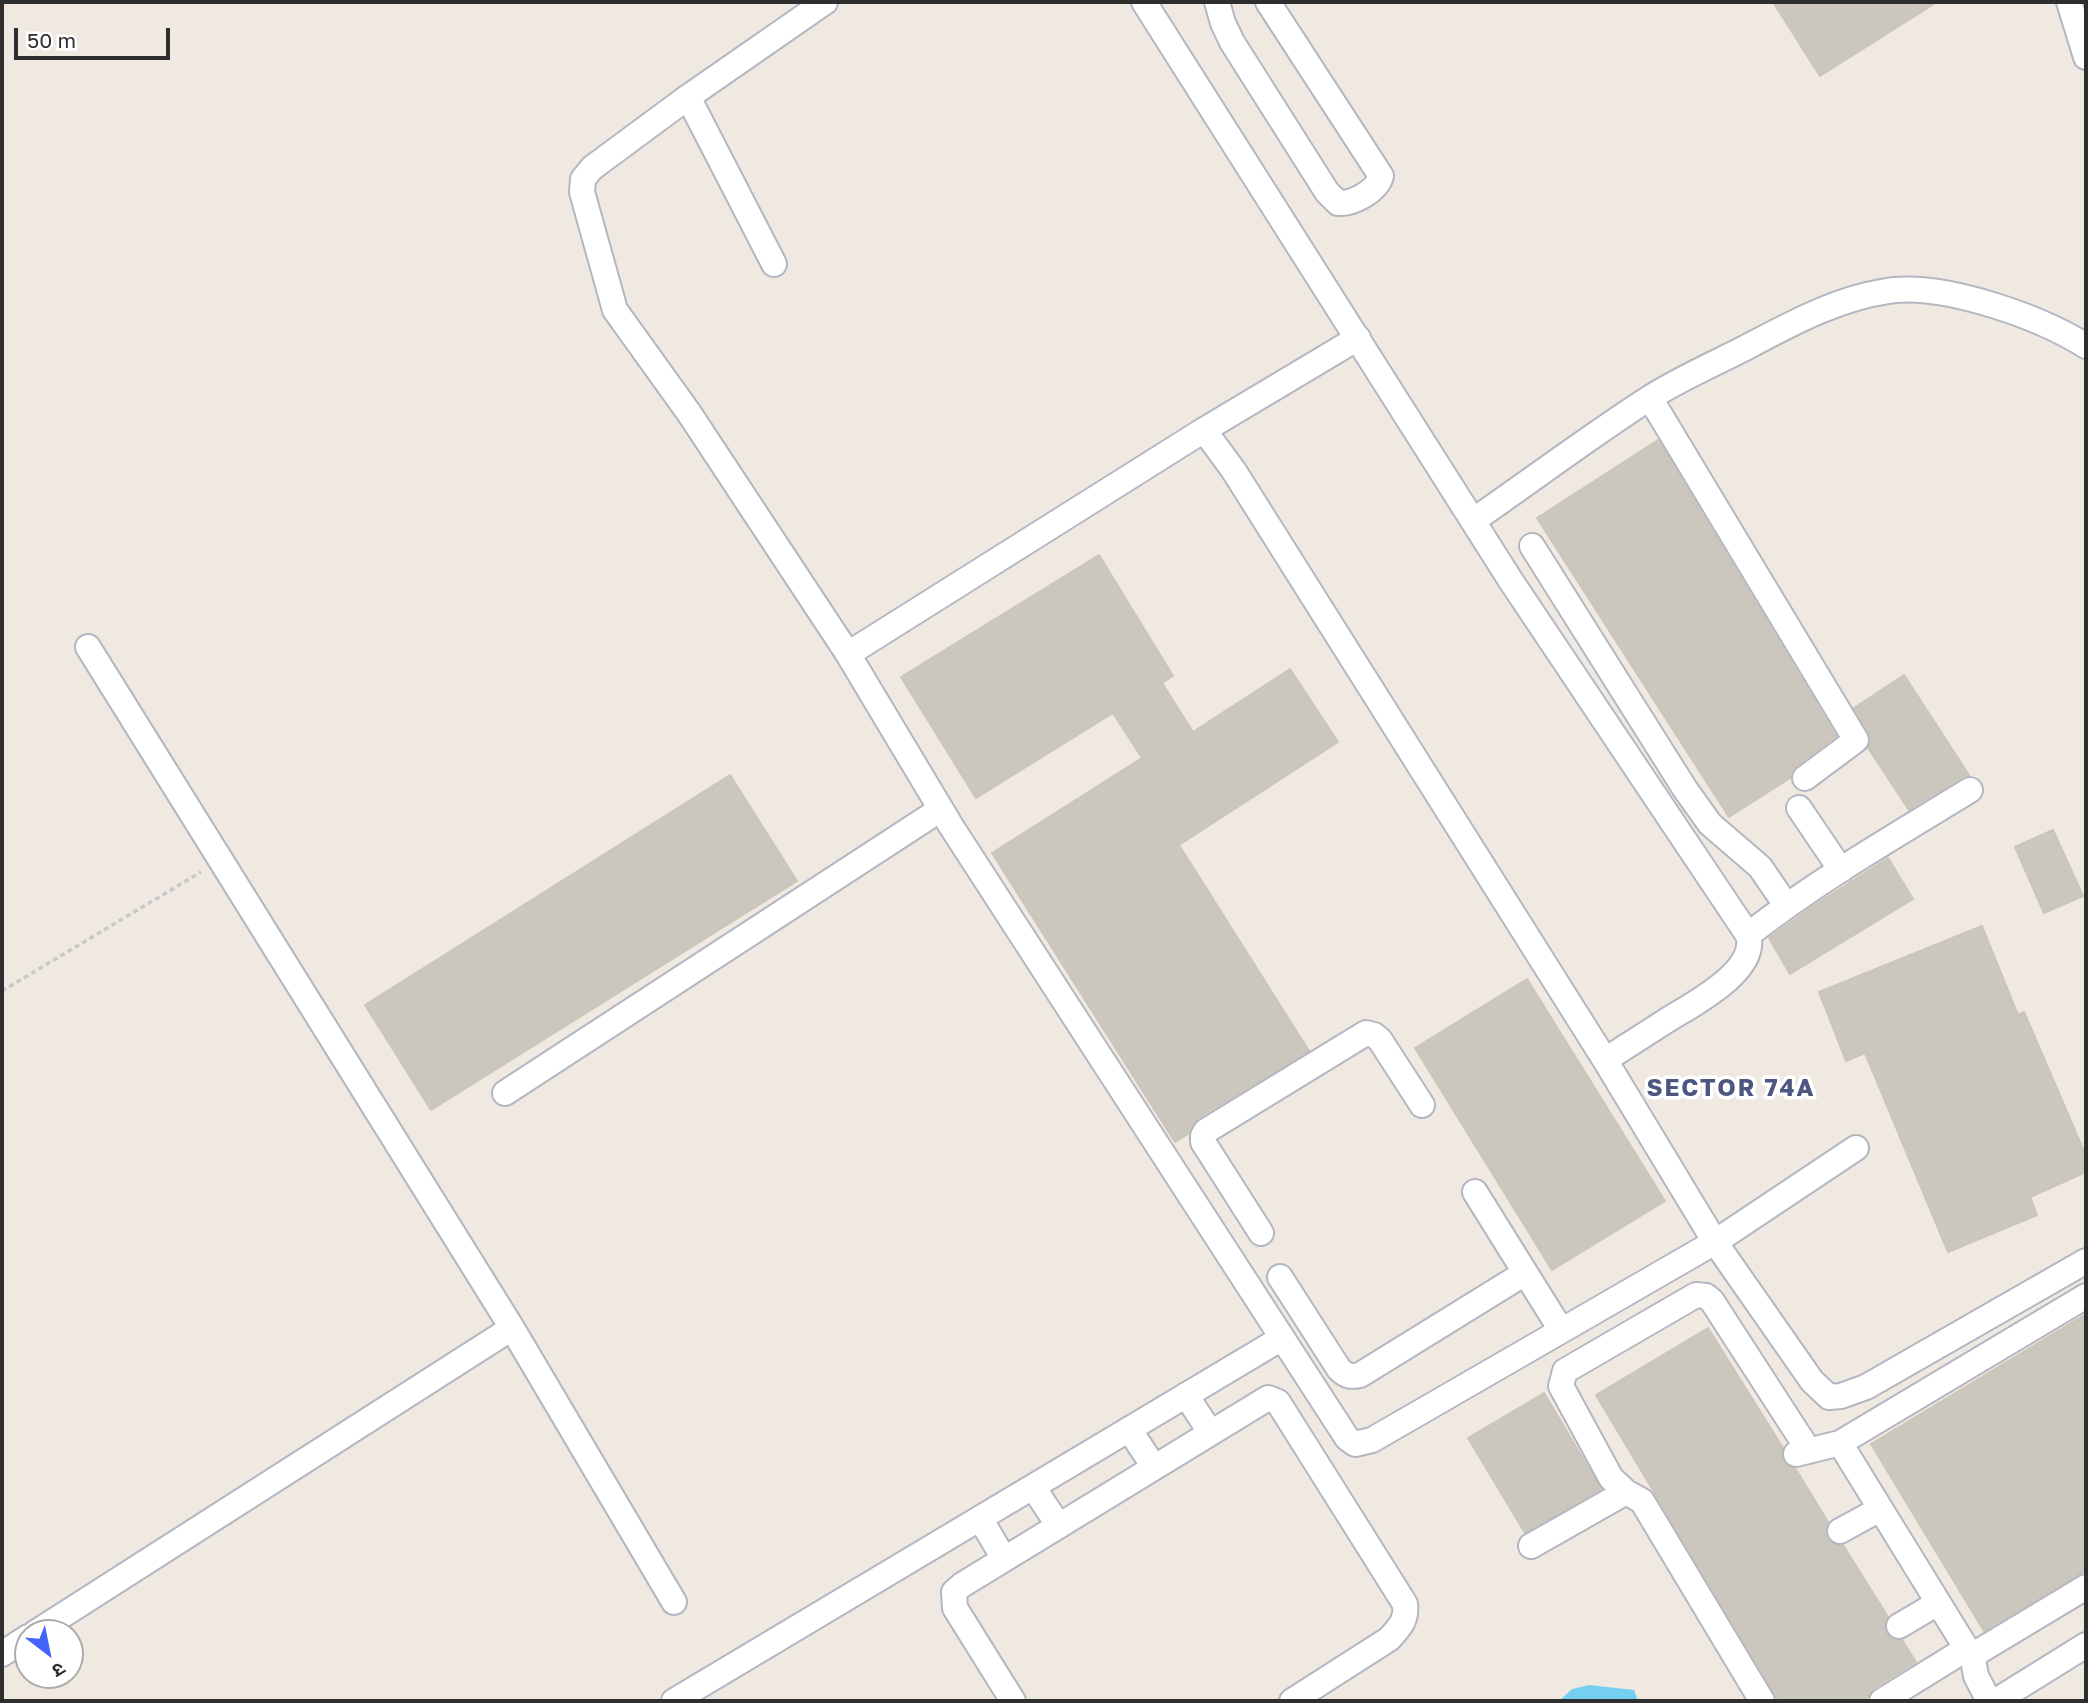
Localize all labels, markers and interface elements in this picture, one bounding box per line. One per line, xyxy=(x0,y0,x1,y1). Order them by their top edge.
scale bar xyxy=(18,14,173,58)
text: 50 m xyxy=(27,27,76,53)
district label: SECTOR 74A xyxy=(1648,1074,1814,1102)
north arrow xyxy=(14,1619,84,1689)
text: उ xyxy=(49,1658,70,1683)

